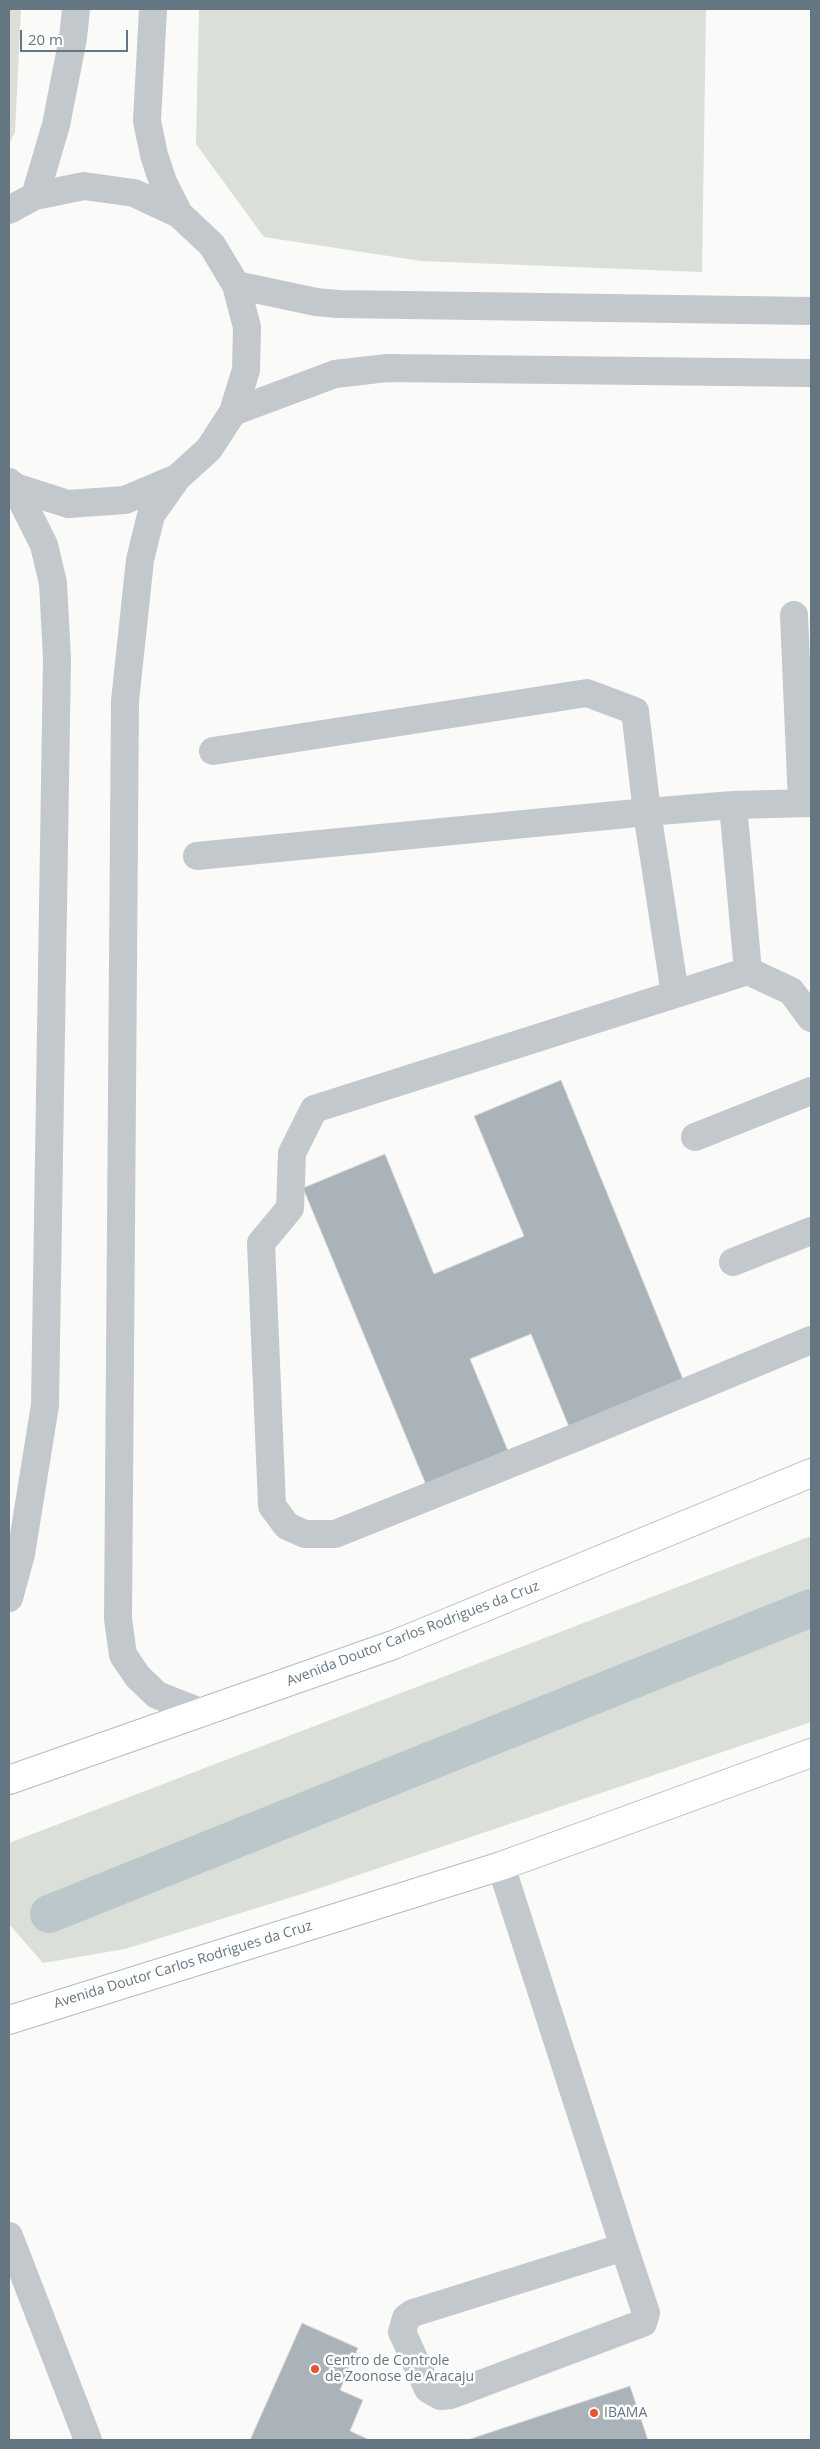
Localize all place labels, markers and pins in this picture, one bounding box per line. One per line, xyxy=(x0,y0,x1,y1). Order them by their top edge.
place label: Centro de Controle de Zoonose de Aracaju xyxy=(325,2353,474,2386)
marker: Centro de Controle de Zoonose de Aracaju xyxy=(309,2363,321,2375)
place label: IBAMA xyxy=(604,2405,647,2421)
marker: IBAMA xyxy=(588,2407,600,2419)

